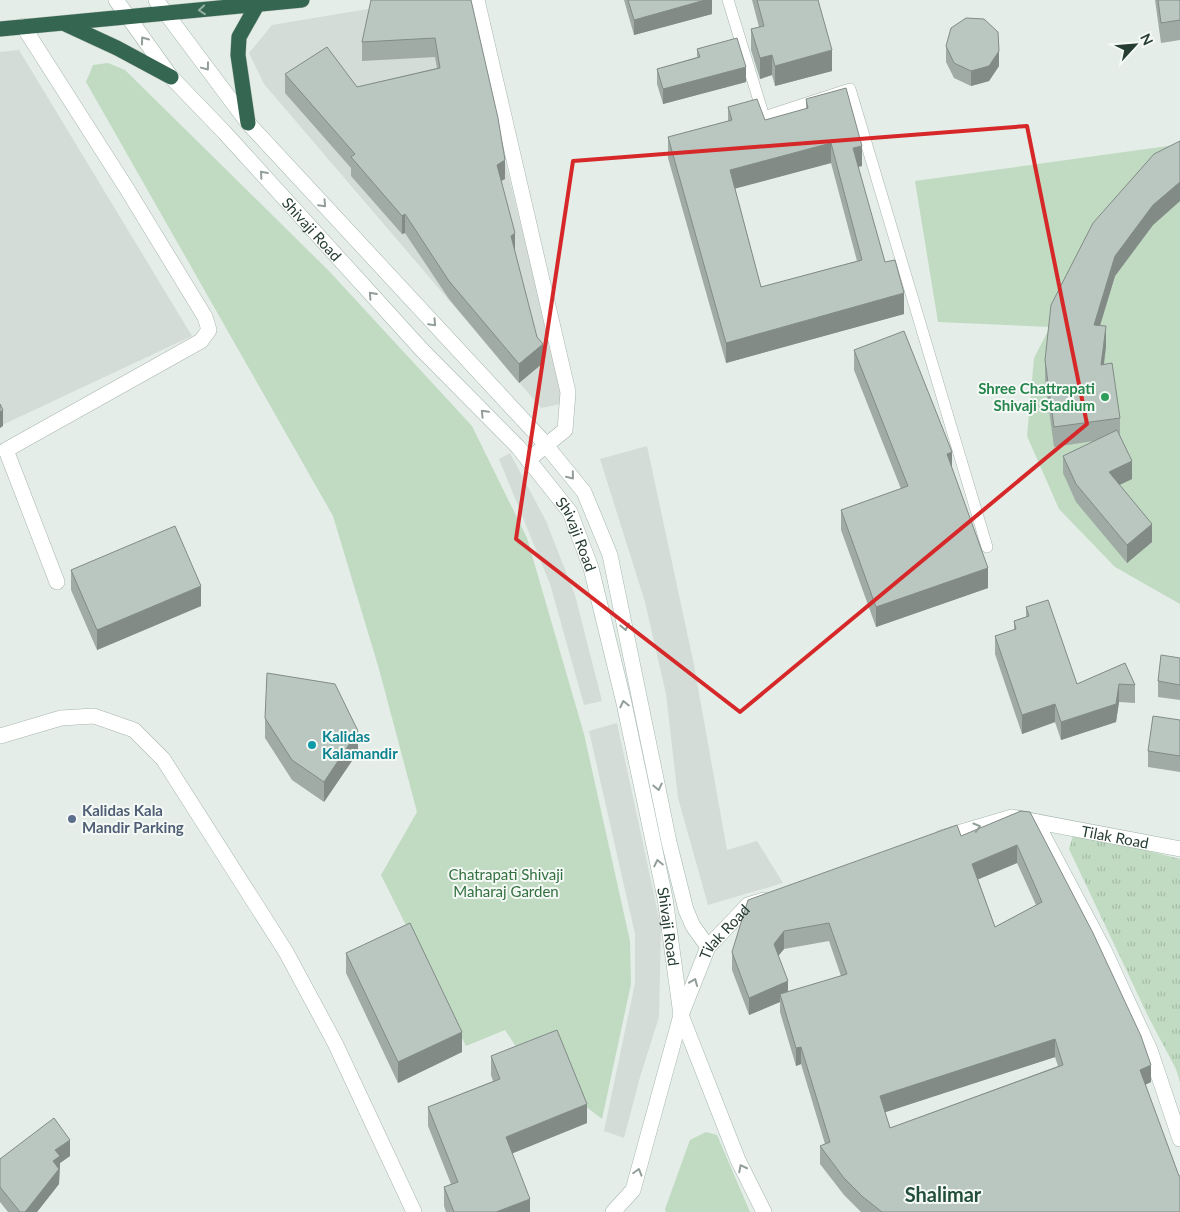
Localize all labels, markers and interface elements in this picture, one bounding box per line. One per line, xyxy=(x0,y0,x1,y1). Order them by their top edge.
one-way arrow xyxy=(197,4,205,15)
north arrow xyxy=(1110,20,1160,70)
text: N xyxy=(1137,31,1157,48)
one-way arrow xyxy=(141,36,150,46)
one-way arrow xyxy=(201,61,209,70)
one-way arrow xyxy=(260,171,269,180)
street label: Shivaji Road xyxy=(279,193,345,264)
one-way arrow xyxy=(317,198,326,207)
one-way arrow xyxy=(369,291,378,300)
one-way arrow xyxy=(428,317,437,326)
place label: Shree Chattrapati Shivaji Stadium xyxy=(978,379,1095,414)
marker: Shree Chattrapati Shivaji Stadium xyxy=(1099,391,1111,403)
one-way arrow xyxy=(481,409,490,418)
one-way arrow xyxy=(565,471,574,480)
street label: Shivaji Road xyxy=(552,493,600,574)
one-way arrow xyxy=(619,623,630,632)
one-way arrow xyxy=(619,700,630,709)
place label: Kalidas Kalamandir xyxy=(322,727,398,762)
marker: Kalidas Kalamandir xyxy=(306,739,318,751)
one-way arrow xyxy=(652,782,663,791)
place label: Kalidas Kala Mandir Parking xyxy=(82,801,184,836)
marker: Kalidas Kala Mandir Parking xyxy=(66,813,78,825)
street label: Tilak Road xyxy=(1080,821,1150,852)
one-way arrow xyxy=(972,822,981,833)
one-way arrow xyxy=(653,859,664,867)
park label: Chatrapati Shivaji Maharaj Garden xyxy=(449,865,563,900)
street label: Shivaji Road xyxy=(654,885,683,967)
street label: Tilak Road xyxy=(695,900,753,962)
one-way arrow xyxy=(688,978,698,987)
one-way arrow xyxy=(738,1165,748,1174)
one-way arrow xyxy=(633,1168,643,1176)
district label: Shalimar xyxy=(905,1182,982,1206)

